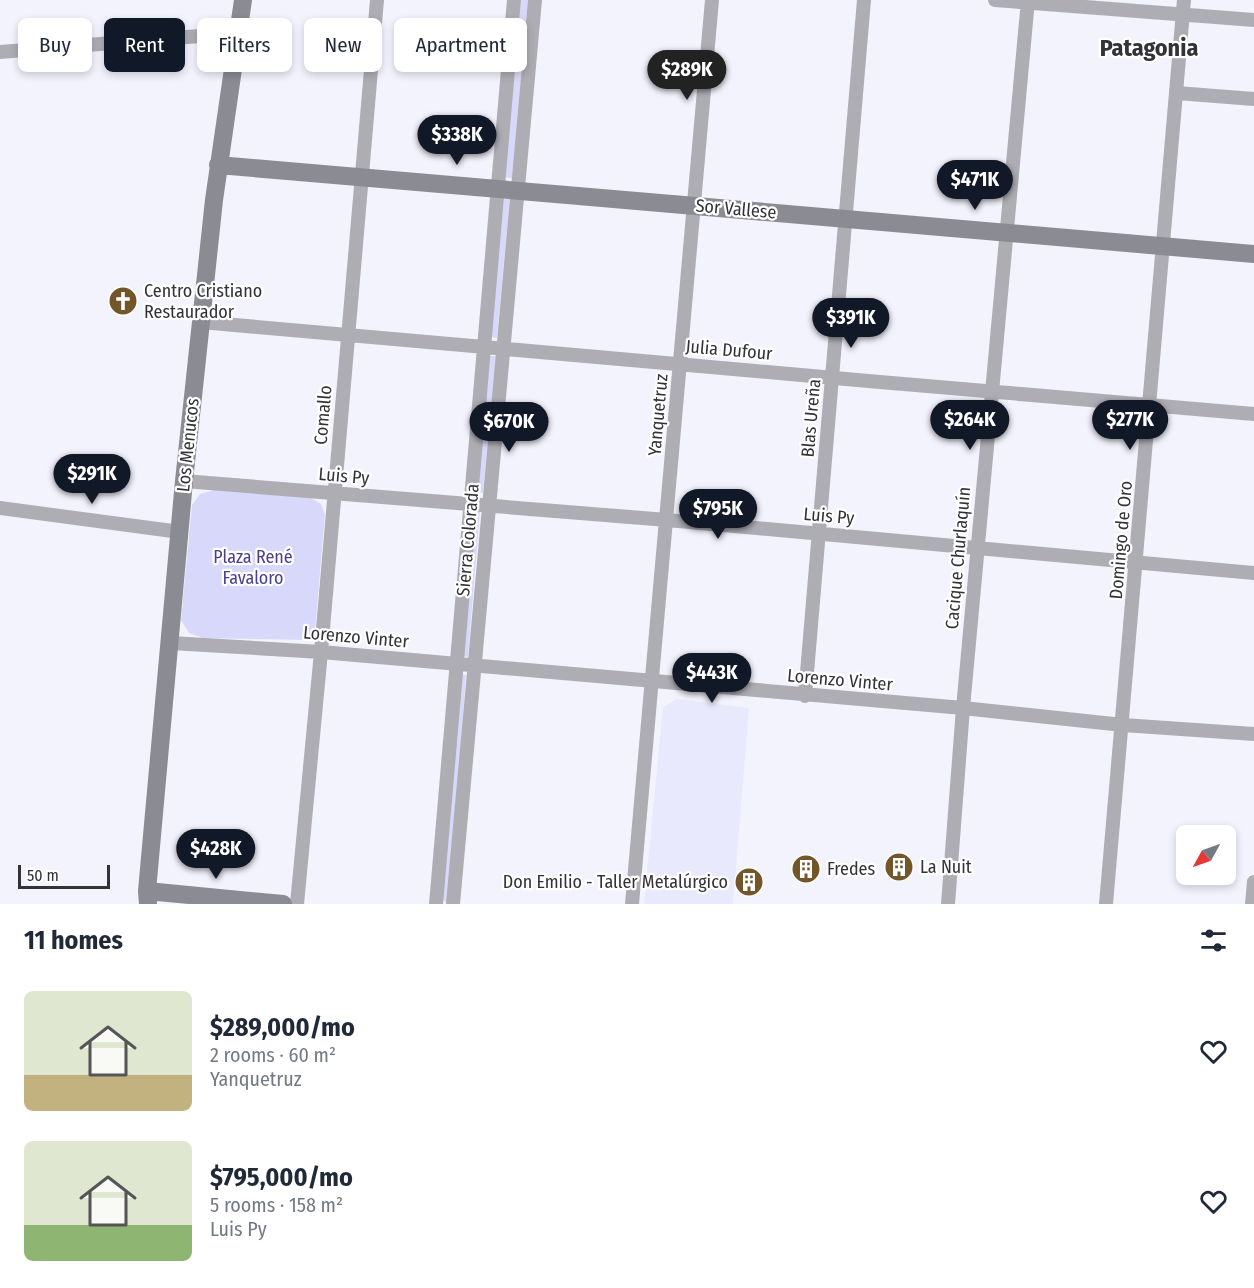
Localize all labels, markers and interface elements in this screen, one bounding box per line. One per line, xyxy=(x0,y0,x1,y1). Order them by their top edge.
chip: Buy xyxy=(18,18,92,72)
chip: Rent xyxy=(104,18,185,72)
chip: Filters xyxy=(197,18,292,72)
chip: New xyxy=(304,18,382,72)
chip: Apartment xyxy=(394,18,527,72)
district label: Patagonia xyxy=(1100,34,1198,62)
pin: $289K xyxy=(645,50,729,101)
text: $289K xyxy=(661,57,713,81)
pin: $338K xyxy=(415,115,499,166)
text: $338K xyxy=(431,122,483,146)
pin: $471K xyxy=(933,160,1017,211)
text: $471K xyxy=(951,167,999,191)
street label: Sor Vallese xyxy=(695,195,777,223)
place label: Centro Cristiano Restaurador xyxy=(144,280,262,323)
church icon: Centro Cristiano Restaurador xyxy=(107,285,139,317)
pin: $391K xyxy=(809,298,893,349)
text: $391K xyxy=(826,305,876,329)
street label: Julia Dufour xyxy=(685,335,774,365)
street label: Yanquetruz xyxy=(643,373,673,457)
street label: Blas Ureña xyxy=(797,378,825,458)
street label: Comallo xyxy=(309,384,337,446)
street label: Los Menucos xyxy=(172,397,204,493)
pin: $264K xyxy=(928,400,1012,451)
pin: $277K xyxy=(1088,400,1172,451)
pin: $670K xyxy=(467,402,551,453)
text: $264K xyxy=(944,407,996,431)
text: $277K xyxy=(1106,407,1154,431)
text: $670K xyxy=(484,409,534,433)
pin: $291K xyxy=(50,454,134,505)
text: $291K xyxy=(67,461,117,485)
street label: Luis Py xyxy=(318,463,370,489)
street label: Domingo de Oro xyxy=(1105,480,1137,600)
street label: Sierra Colorada xyxy=(452,483,484,597)
street label: Cacique Churlaquín xyxy=(941,486,975,630)
pin: $795K xyxy=(676,489,760,540)
text: $795K xyxy=(693,496,743,520)
street label: Luis Py xyxy=(803,503,855,529)
park label: Plaza René Favaloro xyxy=(213,546,293,589)
street label: Lorenzo Vinter xyxy=(302,621,410,653)
pin: $443K xyxy=(670,653,754,704)
text: $443K xyxy=(686,660,738,684)
street label: Lorenzo Vinter xyxy=(786,664,894,696)
north arrow xyxy=(1176,825,1236,885)
map controls xyxy=(1176,825,1236,885)
pin: $428K xyxy=(174,829,258,880)
text: $428K xyxy=(190,836,242,860)
building icon: La Nuit xyxy=(883,851,915,883)
building icon: Fredes xyxy=(790,853,822,885)
place label: La Nuit xyxy=(920,856,972,878)
place label: Fredes xyxy=(827,858,875,880)
scale bar xyxy=(18,862,110,890)
text: 50 m xyxy=(27,866,59,885)
building icon: Don Emilio - Taller Metalúrgico xyxy=(733,866,765,898)
place label: Don Emilio - Taller Metalúrgico xyxy=(503,871,728,893)
icon: filters xyxy=(1197,924,1230,957)
text: 11 homes xyxy=(24,925,123,956)
text: $289,000/mo xyxy=(210,1012,355,1043)
icon: home xyxy=(72,1015,144,1087)
icon: heart xyxy=(1197,1035,1230,1068)
text: 2 rooms · 60 m² xyxy=(210,1043,336,1067)
text: Yanquetruz xyxy=(210,1067,302,1091)
text: $795,000/mo xyxy=(210,1162,353,1193)
icon: home xyxy=(72,1165,144,1237)
icon: heart xyxy=(1197,1185,1230,1218)
text: 5 rooms · 158 m² xyxy=(210,1193,343,1217)
text: Luis Py xyxy=(210,1217,267,1241)

